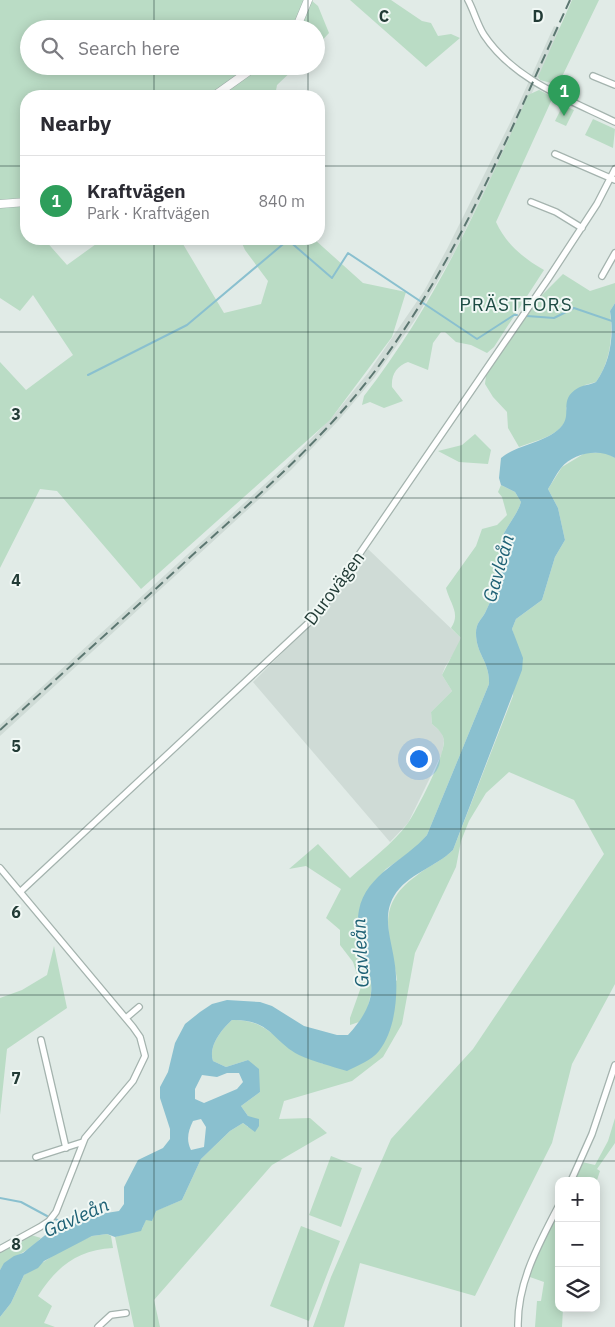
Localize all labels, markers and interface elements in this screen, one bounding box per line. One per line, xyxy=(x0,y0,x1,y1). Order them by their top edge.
text: C xyxy=(379,6,389,26)
text: D xyxy=(532,6,544,26)
search box xyxy=(20,20,325,75)
icon: search xyxy=(38,34,66,62)
text: Search here xyxy=(78,36,180,60)
pin: 1 xyxy=(548,75,580,116)
text: Nearby xyxy=(40,109,111,137)
text: Kraftvägen xyxy=(87,179,186,203)
text: 1 xyxy=(51,191,61,211)
text: 840 m xyxy=(258,191,305,211)
text: Park · Kraftvägen xyxy=(87,203,210,223)
district label: PRÄSTFORS xyxy=(459,292,573,316)
text: 3 xyxy=(11,404,21,424)
water label: Gavleån xyxy=(477,531,519,605)
street label: Durovägen xyxy=(299,547,369,629)
text: 4 xyxy=(11,570,21,590)
text: 5 xyxy=(11,736,21,756)
your location xyxy=(406,746,432,772)
text: 6 xyxy=(11,902,21,922)
water label: Gavleån xyxy=(346,918,374,988)
text: 7 xyxy=(11,1068,21,1088)
map controls xyxy=(555,1177,600,1312)
button: + xyxy=(555,1177,600,1222)
water label: Gavleån xyxy=(40,1192,112,1242)
button: − xyxy=(555,1222,600,1267)
text: 8 xyxy=(11,1234,21,1254)
button: layers xyxy=(555,1267,600,1312)

